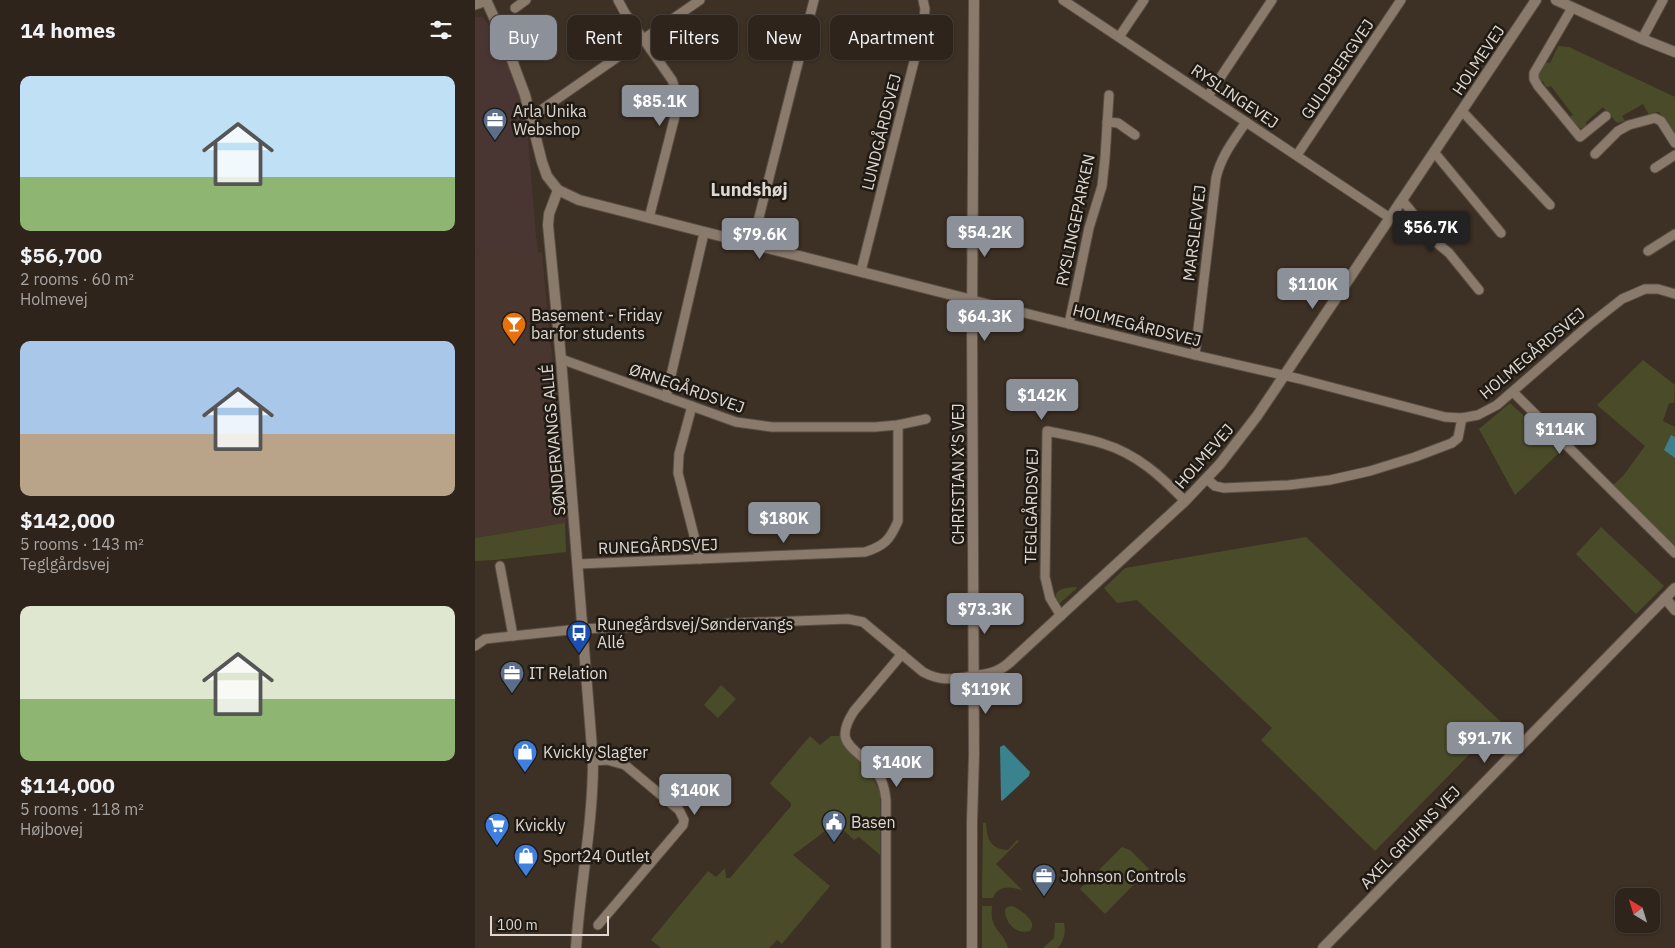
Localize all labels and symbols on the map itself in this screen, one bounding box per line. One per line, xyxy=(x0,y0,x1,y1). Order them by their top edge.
street label: GULDBJERGVEJ xyxy=(1296,15,1378,123)
street label: HOLMEVEJ xyxy=(1447,21,1509,99)
street label: RYSLINGEVEJ xyxy=(1187,59,1283,133)
street label: LUNDGÅRDSVEJ xyxy=(856,72,905,192)
pin: $85.1K xyxy=(619,84,701,127)
place label: Arla Unika Webshop xyxy=(513,101,587,139)
office icon: Arla Unika Webshop xyxy=(482,107,508,141)
street label: RYSLINGEPARKEN xyxy=(1051,152,1099,288)
district label: Lundshøj xyxy=(710,178,788,201)
street label: MARSLEVVEJ xyxy=(1178,184,1210,282)
pin: $56.7K xyxy=(1390,210,1472,253)
pin: $54.2K xyxy=(944,216,1026,258)
pin: $79.6K xyxy=(719,218,801,260)
pin: $110K xyxy=(1278,268,1348,310)
street label: HOLMEGÅRDSVEJ xyxy=(1071,298,1204,351)
pin: $64.3K xyxy=(944,300,1026,342)
street label: HOLMEGÅRDSVEJ xyxy=(1475,302,1589,403)
place label: Basement - Friday bar for students xyxy=(531,305,662,343)
bar icon: Basement - Friday bar for students xyxy=(501,311,527,345)
street label: ØRNEGÅRDSVEJ xyxy=(627,358,748,417)
street label: SØNDERVANGS ALLÉ xyxy=(535,363,570,517)
pin: $142K xyxy=(1007,378,1077,421)
street label: CHRISTIAN X'S VEJ xyxy=(948,403,968,545)
pin: $114K xyxy=(1525,412,1595,455)
street label: HOLMEVEJ xyxy=(1170,419,1238,493)
street label: TEGLGÅRDSVEJ xyxy=(1019,448,1042,564)
pin: $180K xyxy=(749,502,819,544)
street label: RUNEGÅRDSVEJ xyxy=(598,533,718,558)
pin: $73.3K xyxy=(944,592,1026,635)
place label: Runegårdsvej/Søndervangs Allé xyxy=(597,614,793,652)
bus stop icon: Runegårdsvej/Søndervangs Allé xyxy=(566,620,592,654)
office icon: IT Relation xyxy=(499,660,525,694)
place label: IT Relation xyxy=(529,663,608,683)
pin: $119K xyxy=(951,672,1021,715)
pin: $91.7K xyxy=(1444,722,1526,764)
shop icon: Kvickly Slagter xyxy=(512,739,538,773)
place label: Kvickly Slagter xyxy=(543,742,648,762)
pin: $140K xyxy=(862,746,932,788)
pin: $140K xyxy=(660,774,730,816)
street label: AXEL GRUHNS VEJ xyxy=(1356,781,1464,893)
public building icon: Basen xyxy=(821,809,847,843)
supermarket icon: Kvickly xyxy=(484,812,510,846)
place label: Basen xyxy=(851,812,896,832)
place label: Kvickly xyxy=(515,815,566,835)
shop icon: Sport24 Outlet xyxy=(513,843,539,877)
place label: Sport24 Outlet xyxy=(543,846,650,866)
office icon: Johnson Controls xyxy=(1031,863,1057,897)
place label: Johnson Controls xyxy=(1061,866,1186,886)
north arrow xyxy=(1615,888,1660,932)
scale bar xyxy=(490,913,609,936)

